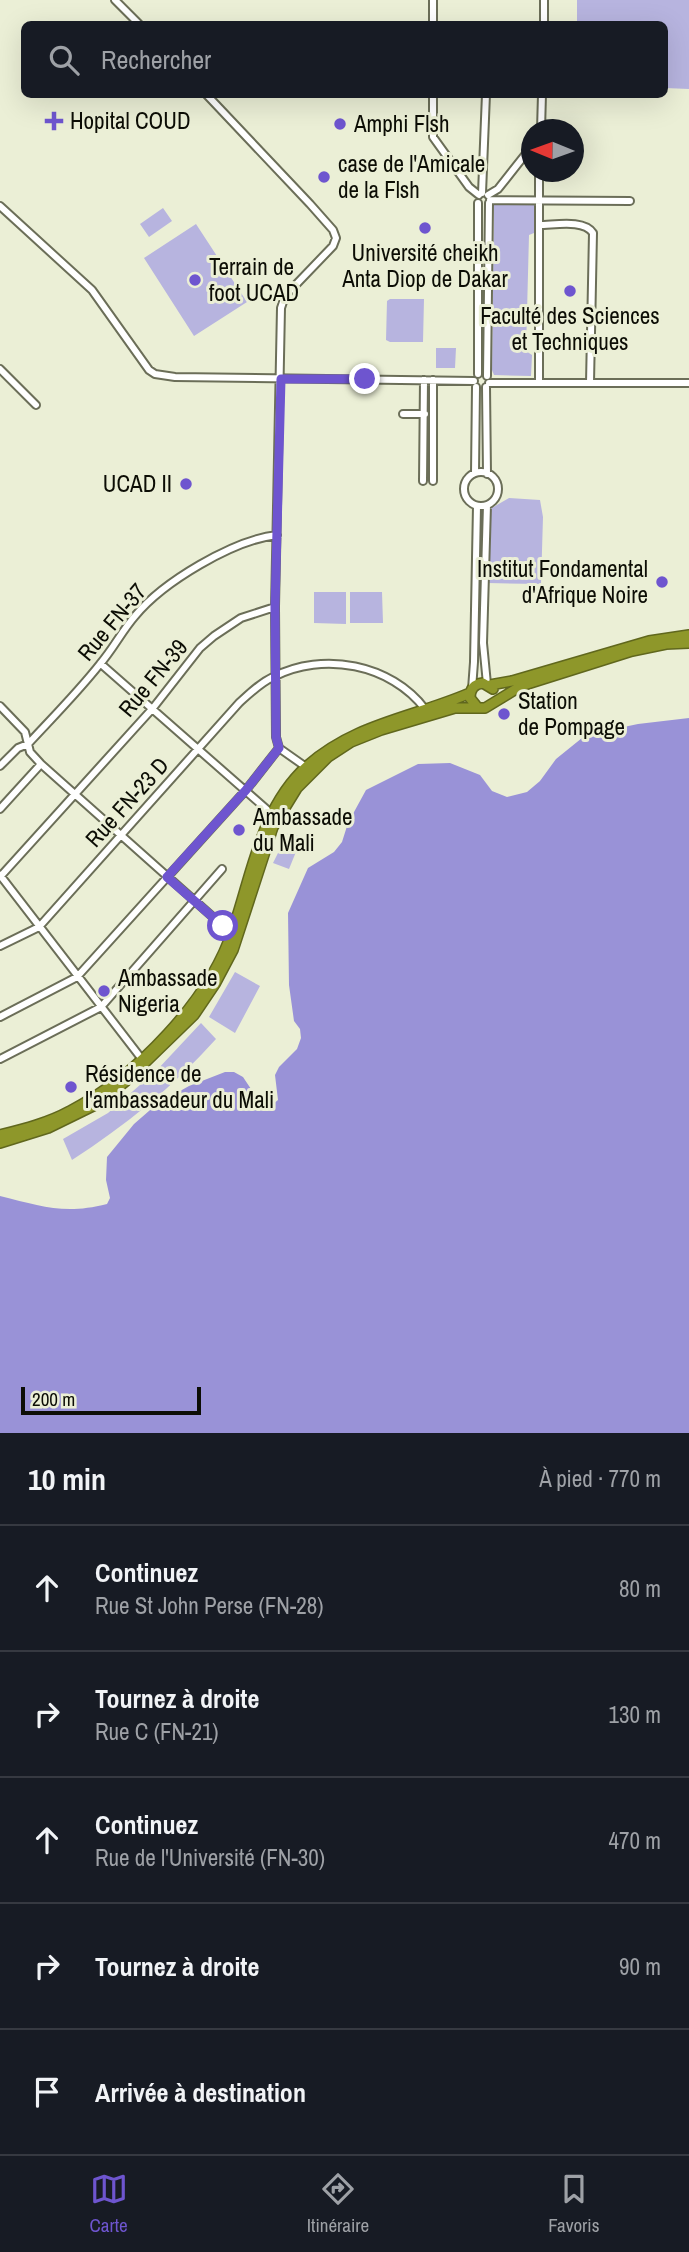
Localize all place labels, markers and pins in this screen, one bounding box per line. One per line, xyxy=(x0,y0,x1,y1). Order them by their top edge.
place label: Hopital COUD xyxy=(70,105,191,136)
place label: Amphi Flsh xyxy=(353,108,449,139)
marker: Hopital COUD xyxy=(44,111,64,131)
marker: Amphi Flsh xyxy=(332,116,348,132)
place label: case de l'Amicale de la Flsh xyxy=(338,148,485,205)
marker: case de l'Amicale de la Flsh xyxy=(316,169,332,185)
marker: Université cheikh Anta Diop de Dakar xyxy=(417,220,433,236)
place label: Université cheikh Anta Diop de Dakar xyxy=(341,237,509,294)
place label: Terrain de foot UCAD xyxy=(209,251,299,308)
marker: Terrain de foot UCAD xyxy=(187,272,203,288)
marker: Faculté des Sciences et Techniques xyxy=(562,283,578,299)
place label: Faculté des Sciences et Techniques xyxy=(480,300,660,357)
place label: UCAD II xyxy=(103,468,172,499)
marker: UCAD II xyxy=(178,476,194,492)
place label: Institut Fondamental d'Afrique Noire xyxy=(477,553,648,610)
marker: Institut Fondamental d'Afrique Noire xyxy=(654,574,670,590)
place label: Station de Pompage xyxy=(518,685,625,742)
marker: Station de Pompage xyxy=(496,706,512,722)
place label: Ambassade du Mali xyxy=(252,801,353,858)
marker: Ambassade du Mali xyxy=(231,822,247,838)
place label: Ambassade Nigeria xyxy=(117,962,218,1019)
marker: Ambassade Nigeria xyxy=(96,983,112,999)
place label: Résidence de l'ambassadeur du Mali xyxy=(85,1058,274,1115)
marker: Résidence de l'ambassadeur du Mali xyxy=(63,1079,79,1095)

